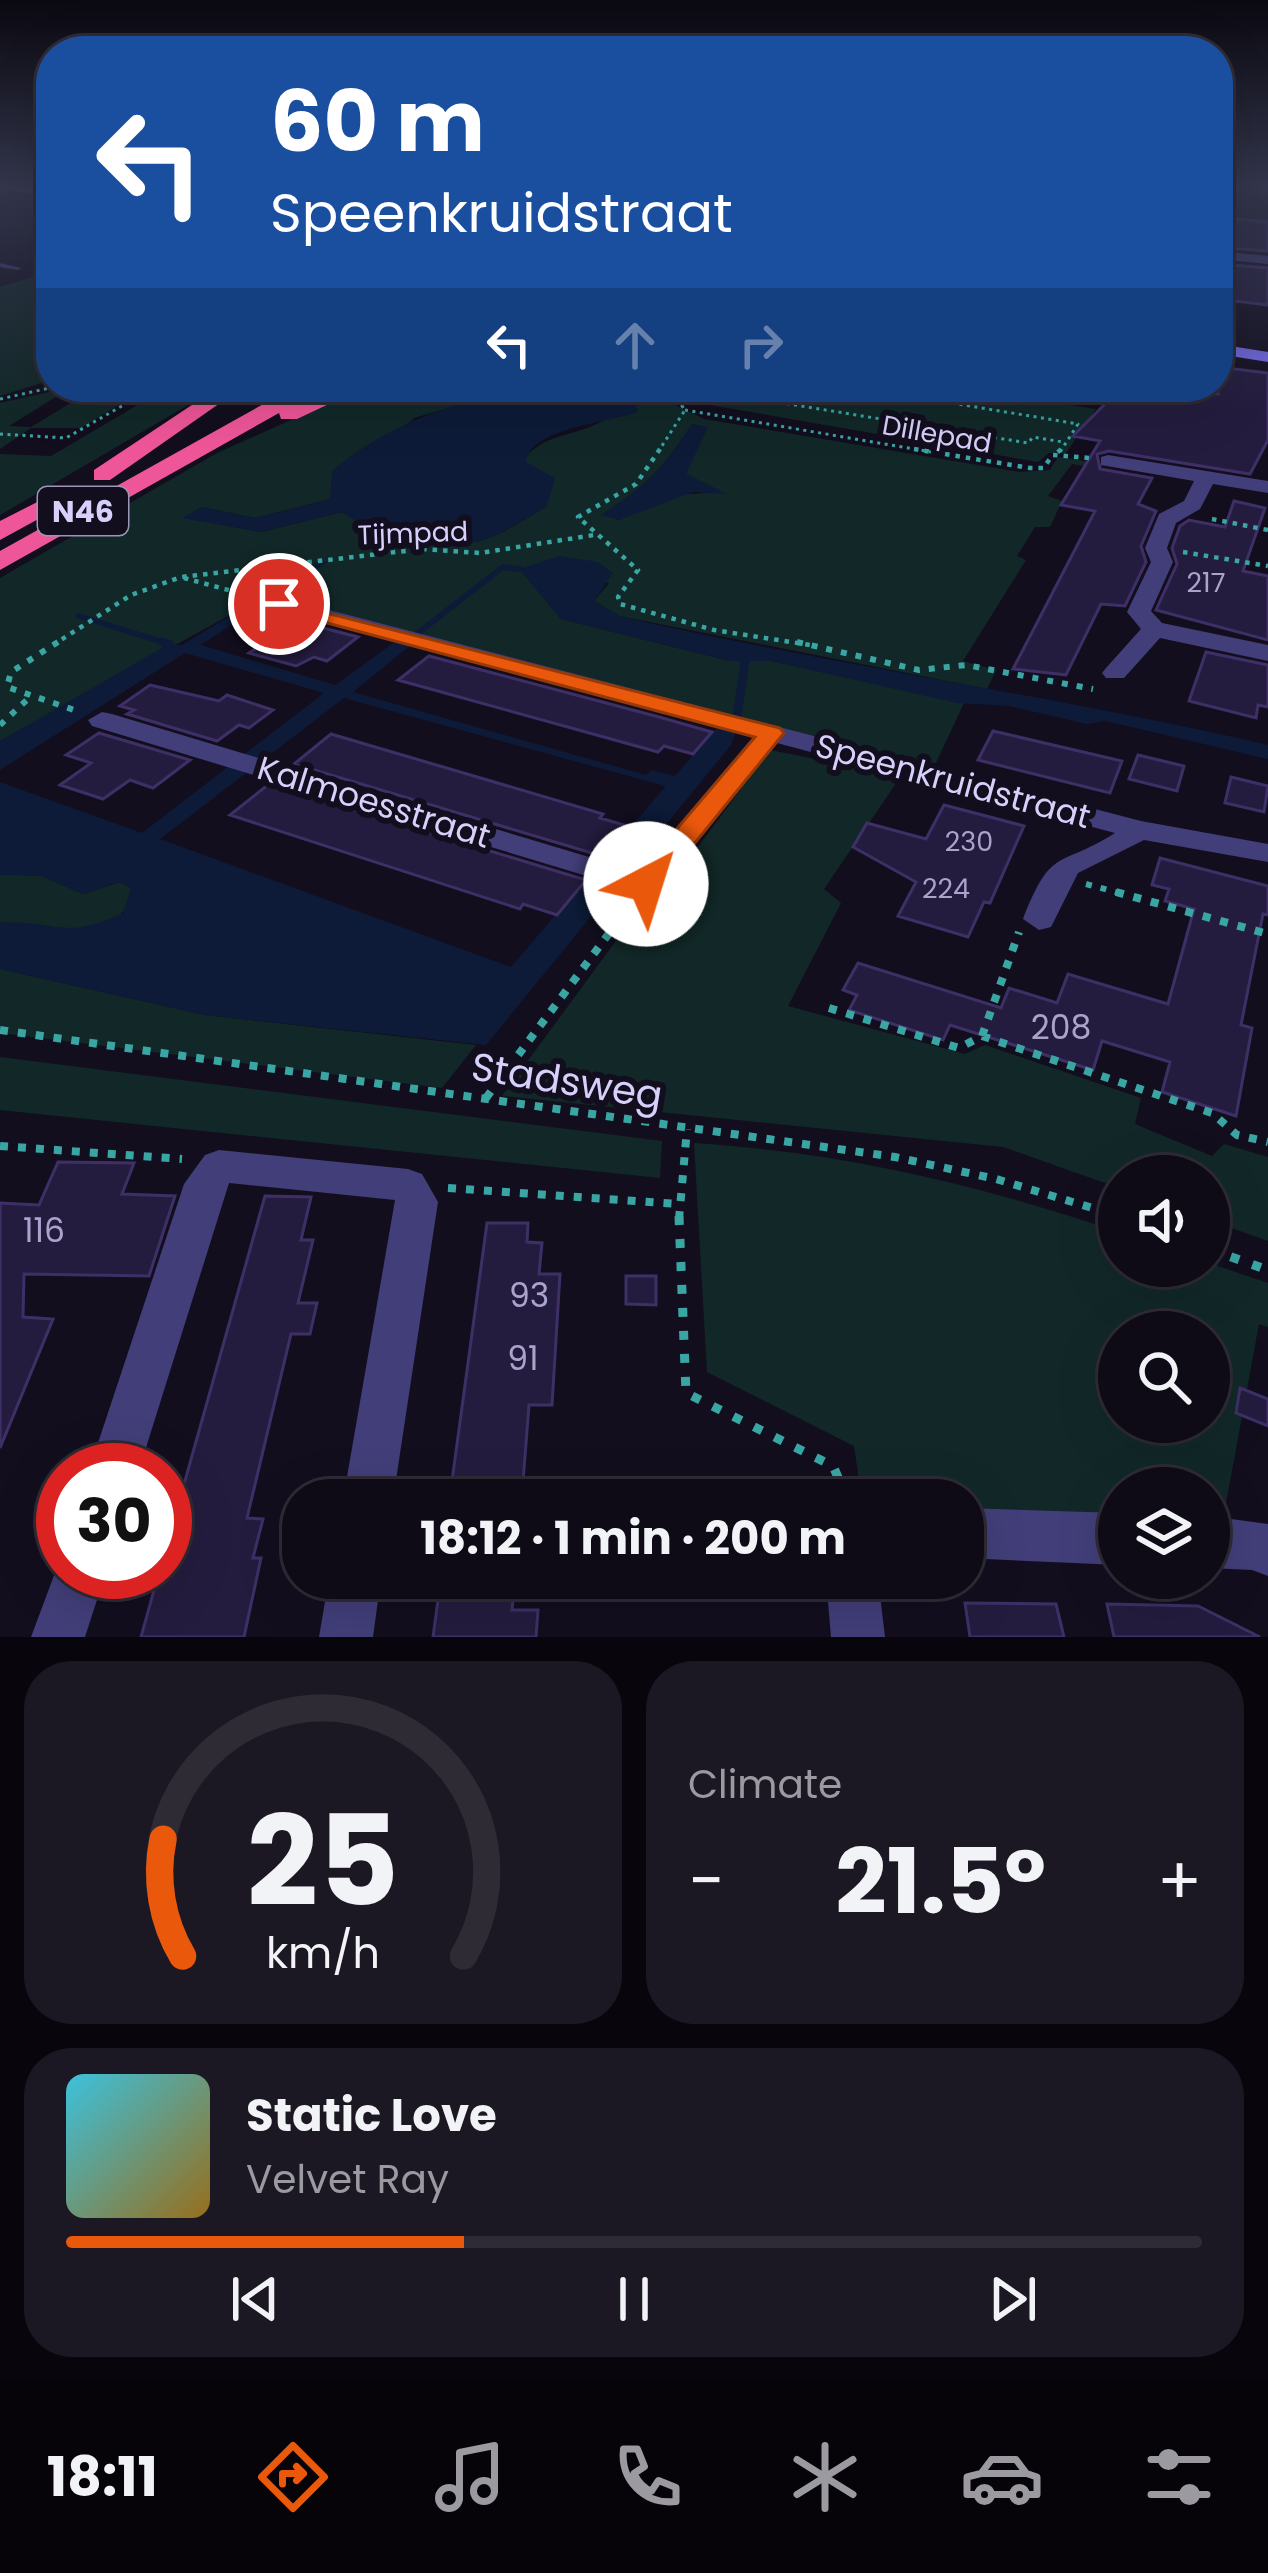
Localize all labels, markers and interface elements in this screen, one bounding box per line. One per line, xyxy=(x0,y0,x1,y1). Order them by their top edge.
text: 60 m xyxy=(270,63,485,180)
icon: left xyxy=(72,84,228,240)
text: Speenkruidstraat xyxy=(270,175,733,251)
icon: left xyxy=(476,312,542,378)
icon: ahead xyxy=(602,312,668,378)
icon: right xyxy=(728,312,794,378)
street label: Dillepad xyxy=(879,406,995,462)
road number: N46 xyxy=(38,487,128,535)
street label: Tijmpad xyxy=(357,513,469,553)
pin xyxy=(228,553,330,655)
house number: 217 xyxy=(1187,564,1225,601)
icon: arrive xyxy=(246,571,312,637)
street label: Speenkruidstraat xyxy=(810,722,1096,840)
street label: Kalmoesstraat xyxy=(252,744,496,860)
position arrow xyxy=(583,821,709,947)
house number: 230 xyxy=(945,823,993,860)
house number: 224 xyxy=(922,870,970,907)
house number: 208 xyxy=(1031,1004,1091,1051)
street label: Stadsweg xyxy=(468,1039,666,1123)
map controls xyxy=(1098,1155,1230,1599)
button: sound xyxy=(1098,1155,1230,1287)
house number: 116 xyxy=(23,1207,65,1254)
house number: 93 xyxy=(509,1272,549,1319)
button: search xyxy=(1098,1311,1230,1443)
house number: 91 xyxy=(507,1335,539,1382)
speed limit sign: 30 xyxy=(36,1443,192,1599)
button: layers xyxy=(1098,1467,1230,1599)
text: 18:12 · 1 min · 200 m xyxy=(420,1507,846,1570)
text: Climate xyxy=(688,1757,842,1812)
text: 25 xyxy=(247,1774,399,1949)
text: 21.5° xyxy=(835,1818,1046,1945)
text: − xyxy=(688,1835,724,1927)
text: + xyxy=(1157,1835,1202,1927)
text: km/h xyxy=(266,1922,380,1982)
text: Static Love xyxy=(246,2084,497,2147)
text: Velvet Ray xyxy=(246,2152,449,2207)
icon: previous xyxy=(222,2266,288,2332)
icon: pause xyxy=(601,2266,667,2332)
icon: next xyxy=(980,2266,1046,2332)
icon: directions xyxy=(251,2435,335,2519)
icon: music xyxy=(428,2435,512,2519)
icon: phone xyxy=(606,2435,690,2519)
icon: climate xyxy=(783,2435,867,2519)
icon: car xyxy=(960,2435,1044,2519)
icon: filters xyxy=(1137,2435,1221,2519)
text: 18:11 xyxy=(47,2439,158,2515)

